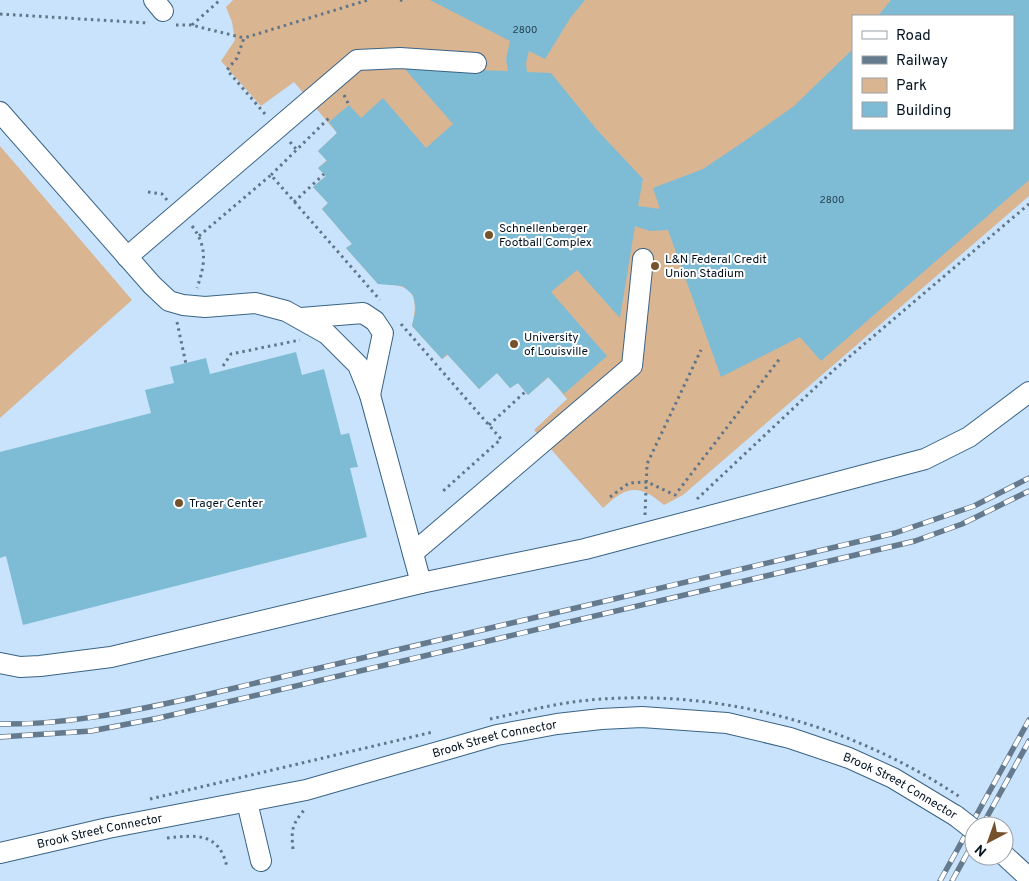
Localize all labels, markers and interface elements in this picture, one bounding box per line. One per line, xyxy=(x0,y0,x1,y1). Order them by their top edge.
legend xyxy=(852,15,1014,130)
house number: 2800 xyxy=(513,24,537,37)
text: Road xyxy=(896,27,931,46)
text: Railway xyxy=(896,52,948,71)
text: Park xyxy=(896,77,927,96)
text: Building xyxy=(896,102,951,121)
house number: 2800 xyxy=(820,194,844,207)
place label: Schnellenberger Football Complex xyxy=(499,221,592,251)
marker: Schnellenberger Football Complex xyxy=(483,229,495,241)
place label: L&N Federal Credit Union Stadium xyxy=(665,252,767,282)
marker: L&N Federal Credit Union Stadium xyxy=(649,260,661,272)
place label: University of Louisville xyxy=(524,330,588,360)
marker: University of Louisville xyxy=(508,338,520,350)
place label: Trager Center xyxy=(189,496,264,512)
marker: Trager Center xyxy=(173,497,185,509)
street label: Brook Street Connector xyxy=(431,717,559,762)
street label: Brook Street Connector xyxy=(841,750,960,824)
street label: Brook Street Connector xyxy=(36,811,164,853)
north arrow xyxy=(964,816,1014,866)
text: N xyxy=(972,840,991,859)

